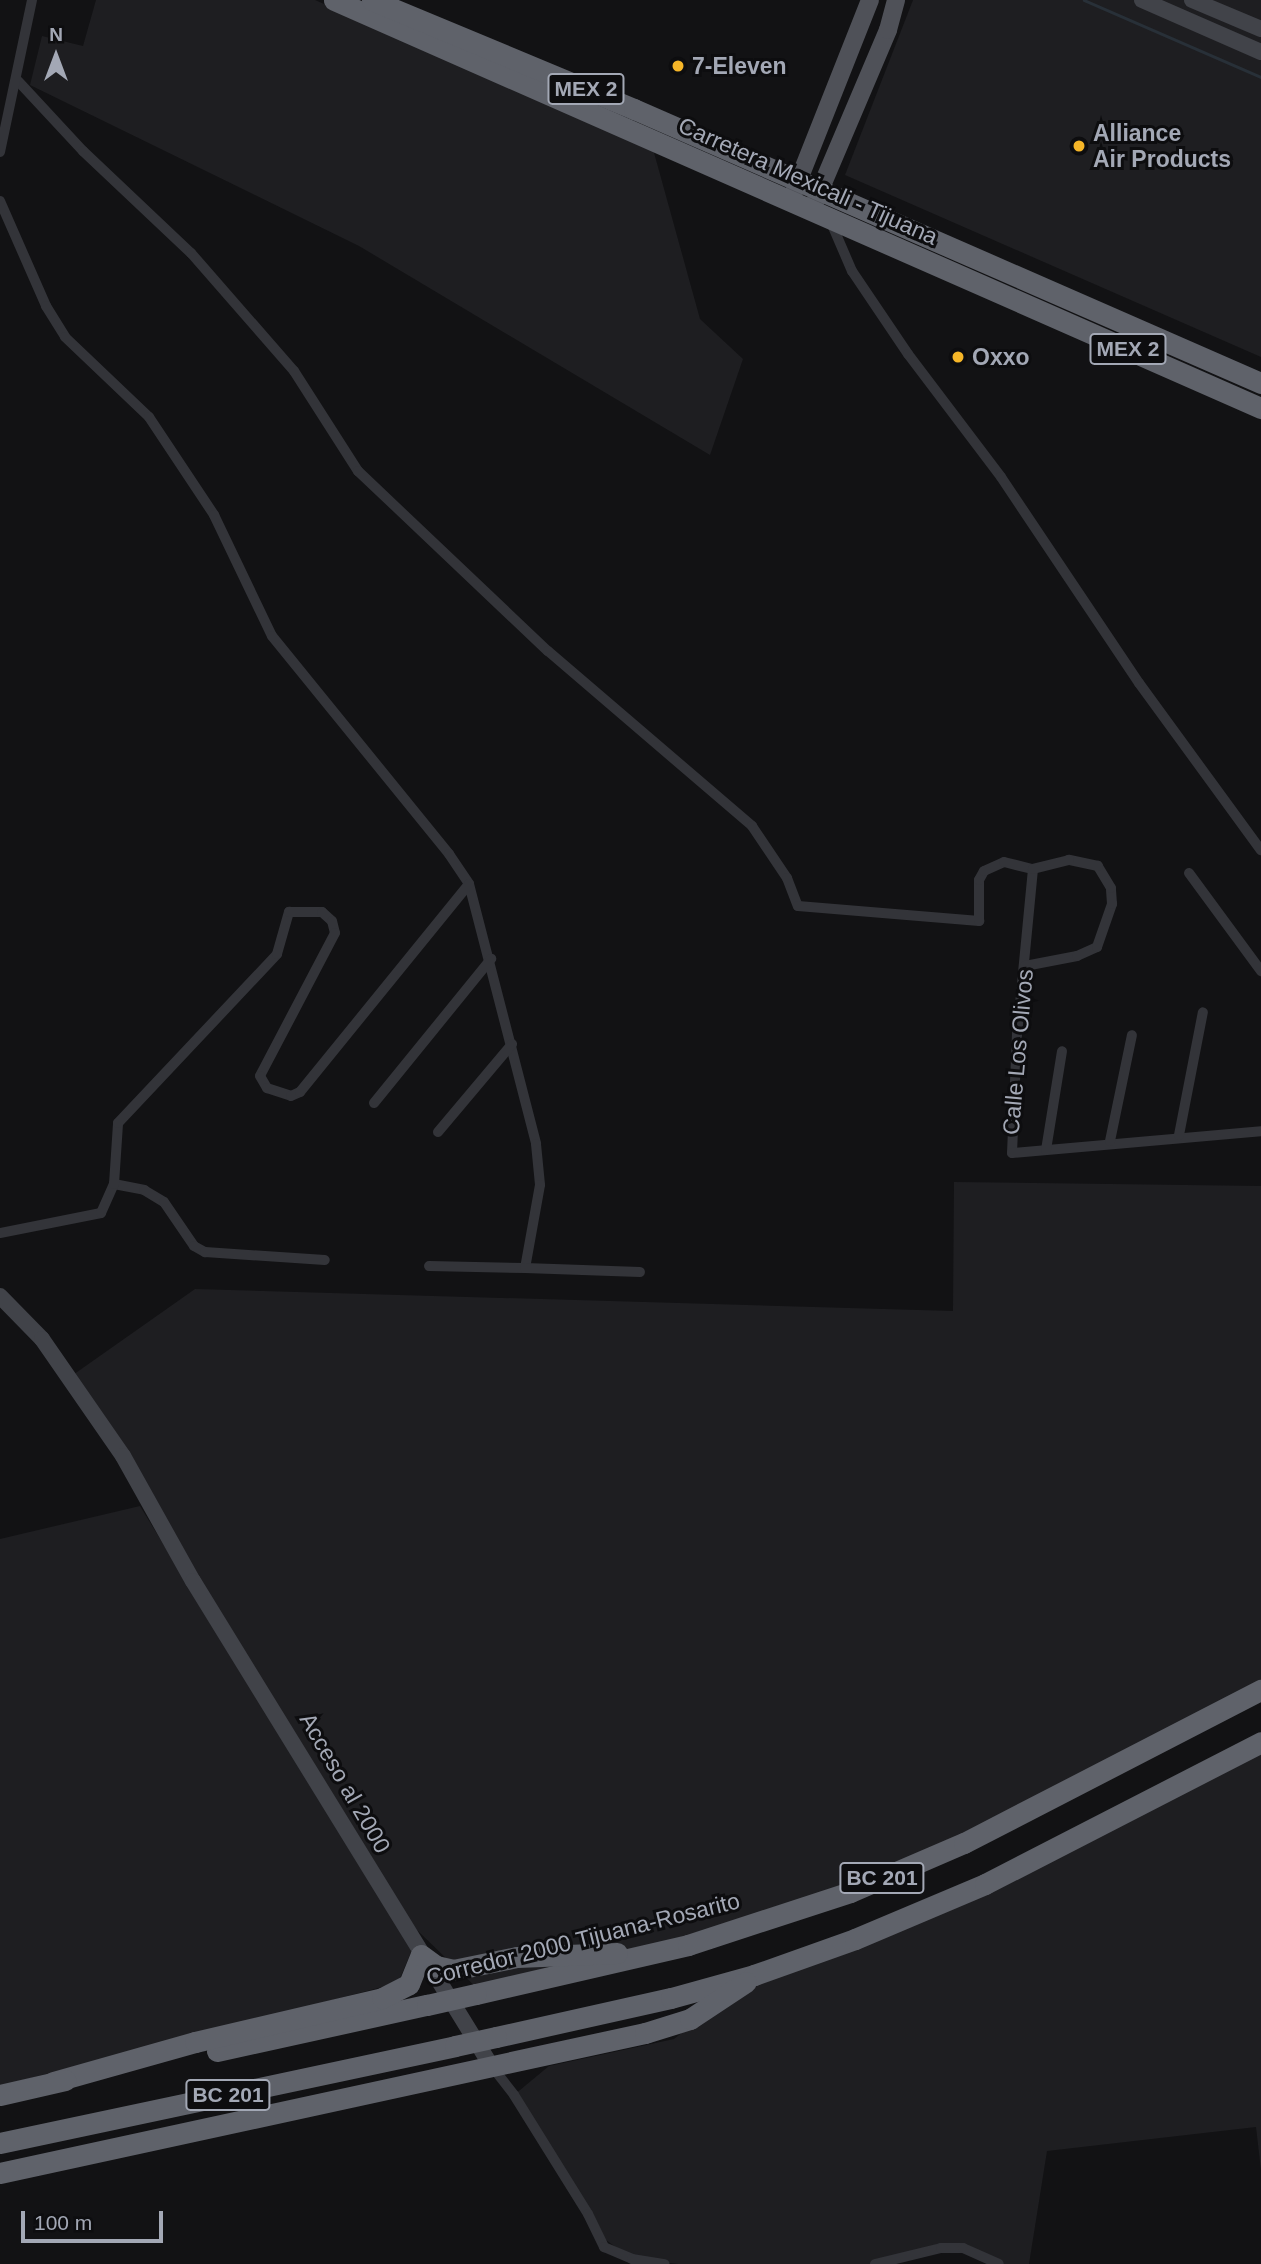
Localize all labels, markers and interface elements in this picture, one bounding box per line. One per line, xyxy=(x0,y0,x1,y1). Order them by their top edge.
north arrow xyxy=(21,21,91,91)
text: N xyxy=(49,24,63,45)
place label: 7-Eleven xyxy=(692,52,787,80)
marker: 7-Eleven xyxy=(670,58,686,74)
road number: MEX 2 xyxy=(546,72,626,106)
street label: Carretera Mexicali - Tijuana xyxy=(674,111,942,251)
place label: Alliance Air Products xyxy=(1093,119,1231,173)
marker: Alliance Air Products xyxy=(1071,138,1087,154)
road number: MEX 2 xyxy=(1088,332,1168,366)
place label: Oxxo xyxy=(972,343,1030,371)
marker: Oxxo xyxy=(950,349,966,365)
street label: Calle Los Olivos xyxy=(997,968,1039,1136)
street label: Acceso al 2000 xyxy=(294,1708,396,1858)
road number: BC 201 xyxy=(838,1860,926,1896)
street label: Corredor 2000 Tijuana-Rosarito xyxy=(423,1887,743,1991)
road number: BC 201 xyxy=(184,2078,272,2112)
scale bar xyxy=(24,2198,166,2242)
text: 100 m xyxy=(34,2211,92,2234)

